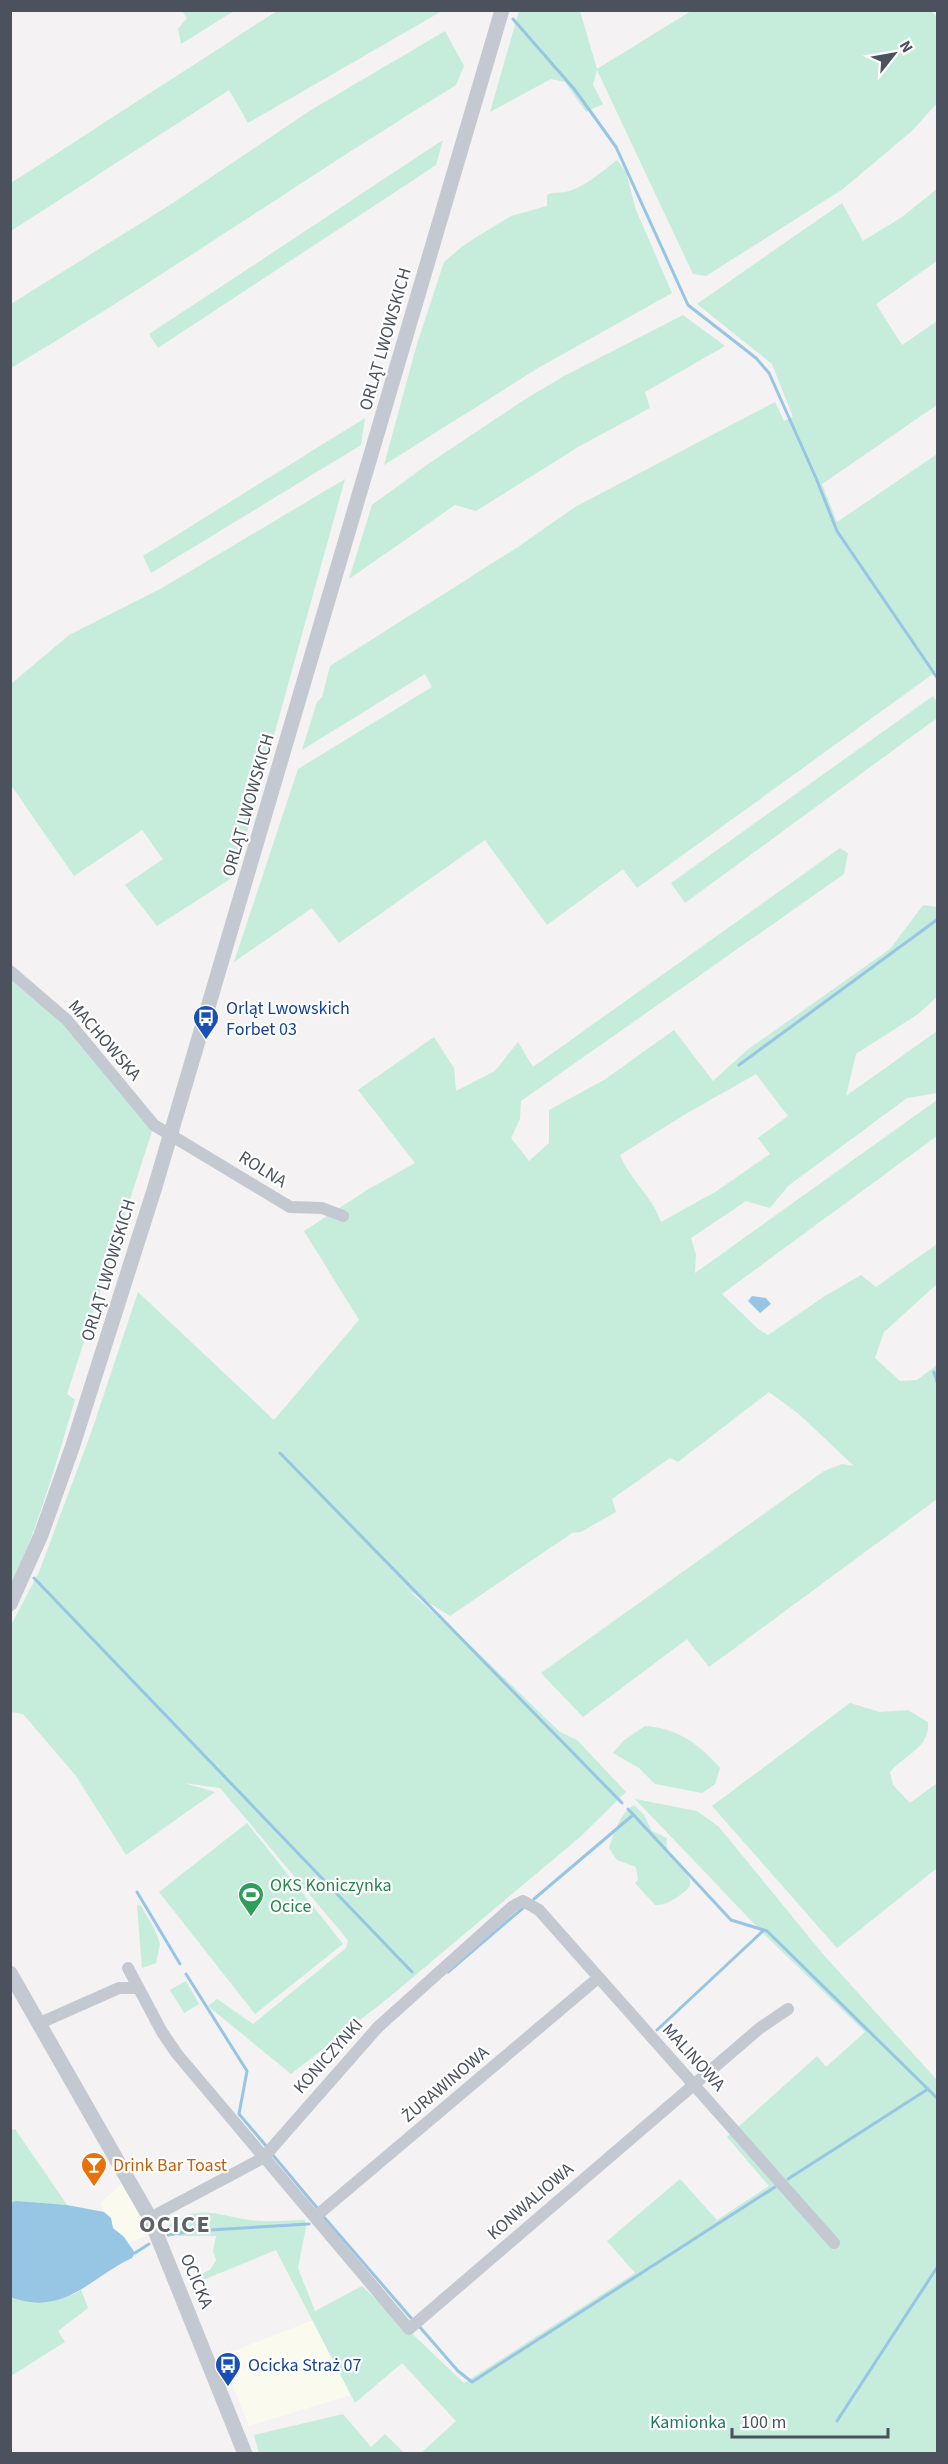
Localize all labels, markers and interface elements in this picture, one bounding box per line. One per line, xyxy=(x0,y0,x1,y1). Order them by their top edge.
north arrow xyxy=(864,24,924,84)
text: N xyxy=(894,37,918,57)
street label: ORLĄT LWOWSKICH xyxy=(353,265,418,413)
street label: ORLĄT LWOWSKICH xyxy=(216,731,281,879)
street label: MACHOWSKA xyxy=(62,994,147,1087)
place label: Orląt Lwowskich Forbet 03 xyxy=(226,996,350,1042)
bus stop icon: Orląt Lwowskich Forbet 03 xyxy=(191,1003,221,1041)
street label: ROLNA xyxy=(234,1145,292,1194)
street label: ORLĄT LWOWSKICH xyxy=(75,1196,142,1344)
place label: OKS Koniczynka Ocice xyxy=(270,1873,392,1919)
sports icon: OKS Koniczynka Ocice xyxy=(236,1880,266,1918)
street label: KONICZYNKI xyxy=(288,2013,369,2099)
street label: MALINOWA xyxy=(656,2018,731,2097)
street label: ŻURAWINOWA xyxy=(396,2040,495,2128)
bar icon: Drink Bar Toast xyxy=(79,2150,109,2188)
place label: Drink Bar Toast xyxy=(113,2153,227,2178)
street label: KONWALIOWA xyxy=(482,2157,579,2246)
district label: OCICE xyxy=(139,2207,211,2242)
street label: OCICKA xyxy=(174,2250,219,2313)
bus stop icon: Ocicka Straż 07 xyxy=(213,2350,243,2388)
place label: Ocicka Straż 07 xyxy=(248,2353,362,2378)
scale bar xyxy=(732,2401,888,2439)
park label: Kamionka xyxy=(650,2410,726,2435)
text: 100 m xyxy=(741,2410,786,2435)

